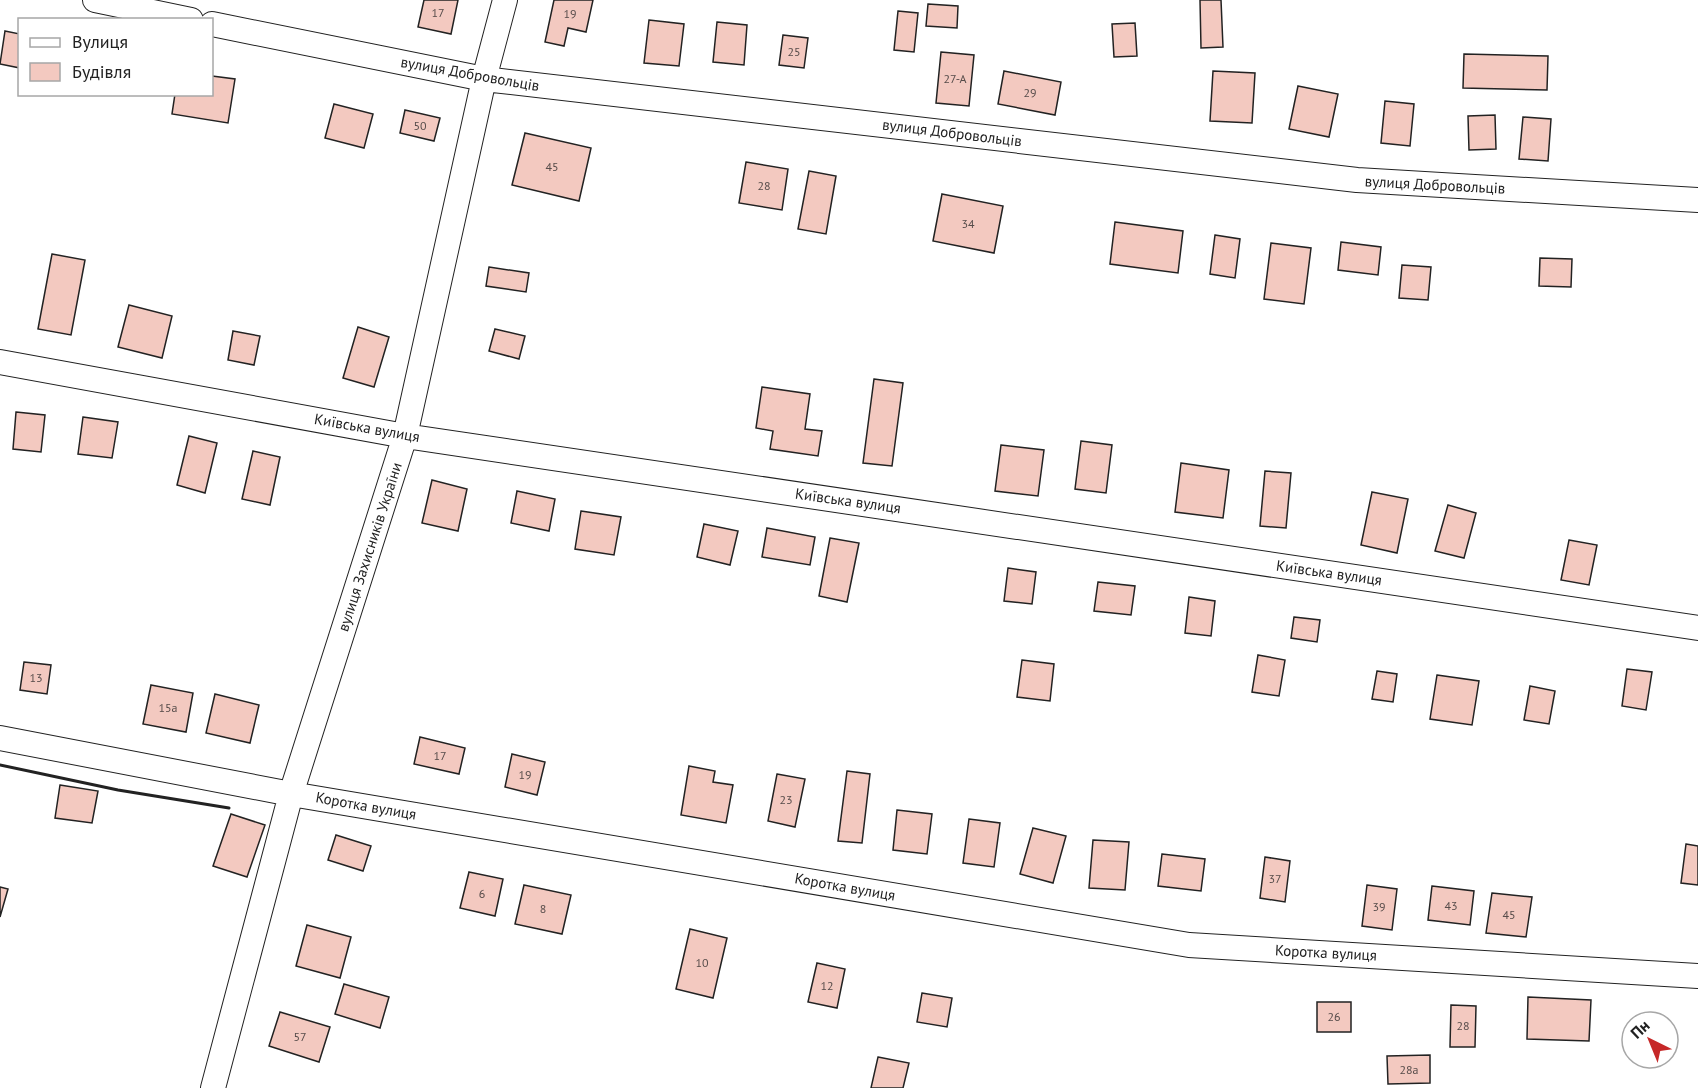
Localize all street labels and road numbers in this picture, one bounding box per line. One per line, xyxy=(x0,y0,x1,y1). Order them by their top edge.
street label: вулиця Добровольців xyxy=(399,52,541,95)
street label: вулиця Добровольців xyxy=(881,115,1023,150)
street label: вулиця Добровольців xyxy=(1364,171,1506,198)
street label: Київська вулиця xyxy=(313,409,421,446)
street label: вулиця Захисників України xyxy=(333,460,406,634)
street label: Київська вулиця xyxy=(794,484,902,517)
street label: Київська вулиця xyxy=(1275,556,1383,589)
street label: Коротка вулиця xyxy=(314,787,418,824)
street label: Коротка вулиця xyxy=(793,868,897,905)
street label: Коротка вулиця xyxy=(1275,940,1377,965)

